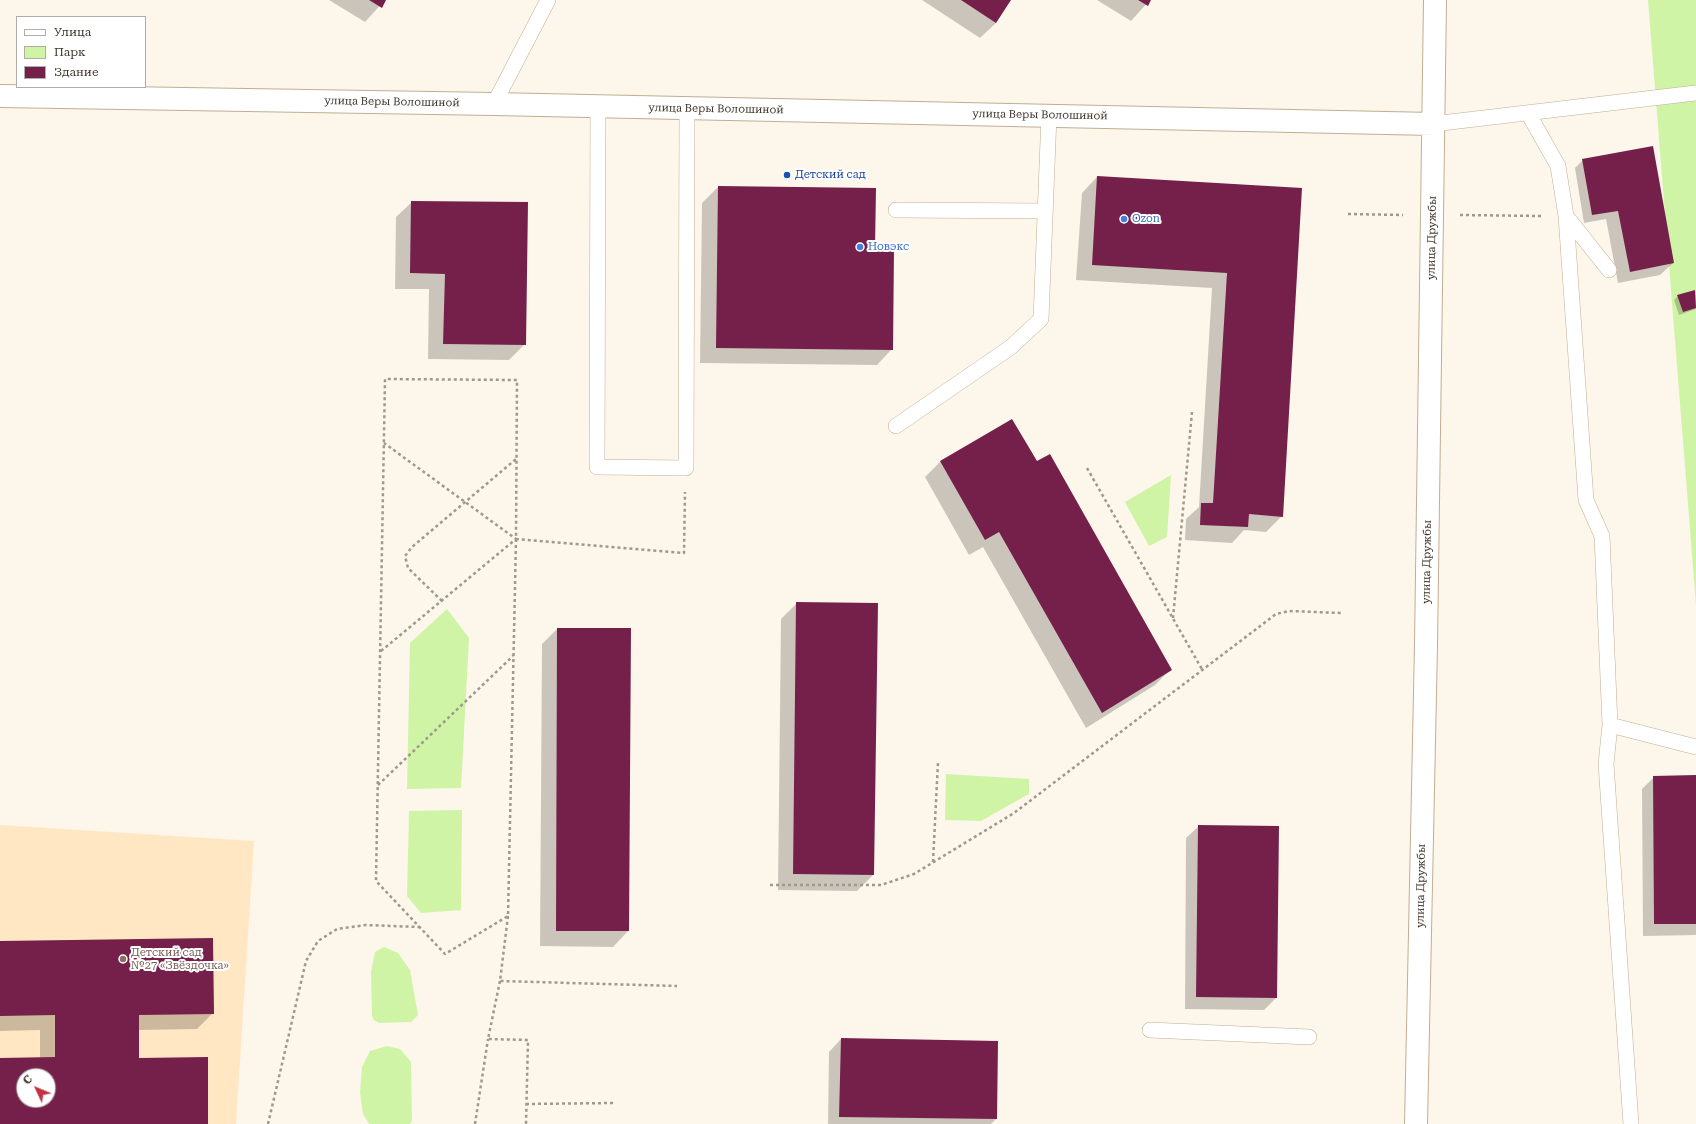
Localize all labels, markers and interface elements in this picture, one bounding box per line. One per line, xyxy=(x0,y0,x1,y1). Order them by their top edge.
legend xyxy=(16,16,146,88)
text: Улица xyxy=(54,25,91,39)
text: Парк xyxy=(54,45,86,59)
text: Здание xyxy=(54,65,98,79)
street label: улица Веры Волошиной xyxy=(324,94,460,110)
street label: улица Веры Волошиной xyxy=(648,101,784,117)
street label: улица Веры Волошиной xyxy=(972,107,1108,123)
place label: Детский сад xyxy=(795,168,866,182)
marker: Детский сад xyxy=(782,170,792,180)
street label: улица Дружбы xyxy=(1425,196,1439,280)
place label: Ozon xyxy=(1132,212,1160,226)
marker: Ozon xyxy=(1119,214,1129,224)
place label: Новэкс xyxy=(868,240,909,254)
marker: Новэкс xyxy=(855,242,865,252)
street label: улица Дружбы xyxy=(1420,520,1434,604)
street label: улица Дружбы xyxy=(1414,844,1428,928)
place label: Детский сад №27 «Звёздочка» xyxy=(131,946,229,972)
marker: Детский сад №27 «Звёздочка» xyxy=(118,954,128,964)
north arrow xyxy=(16,1068,56,1108)
text: С xyxy=(20,1073,35,1087)

